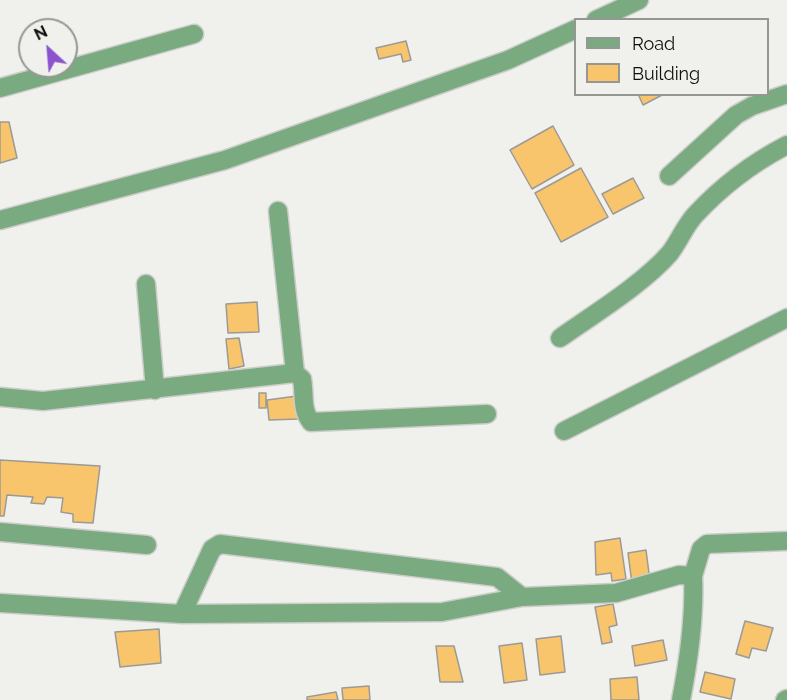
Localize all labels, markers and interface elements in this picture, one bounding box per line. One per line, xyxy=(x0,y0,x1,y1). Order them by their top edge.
north arrow xyxy=(18,18,78,78)
legend xyxy=(574,18,769,96)
text: N xyxy=(31,22,50,44)
text: Road xyxy=(632,33,675,54)
text: Building xyxy=(632,63,700,84)

